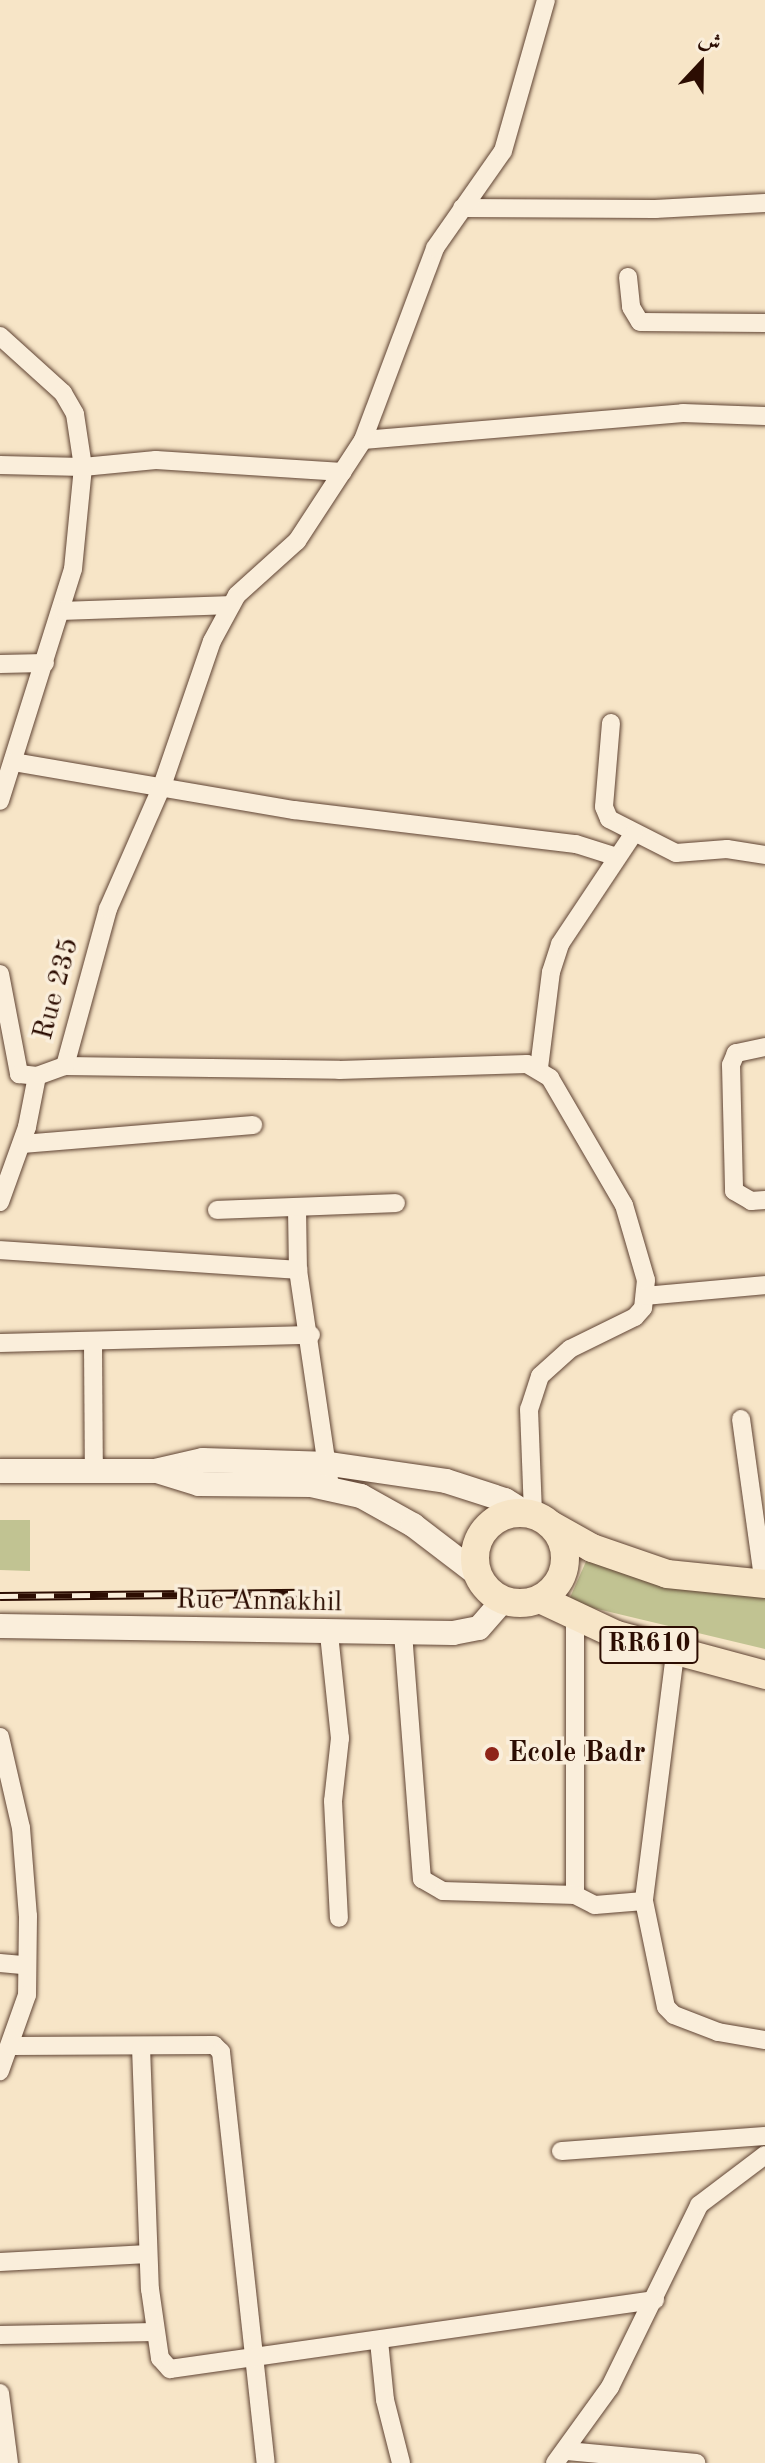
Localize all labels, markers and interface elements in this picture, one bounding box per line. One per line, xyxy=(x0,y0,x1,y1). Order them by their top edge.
north arrow xyxy=(661,24,741,104)
text: ش xyxy=(696,27,724,56)
street label: Rue 235 xyxy=(27,934,87,1044)
street label: Rue Annakhil xyxy=(176,1584,342,1620)
road number: RR610 xyxy=(599,1623,699,1667)
place label: Ecole Badr xyxy=(508,1737,646,1771)
marker: Ecole Badr xyxy=(483,1745,501,1763)

